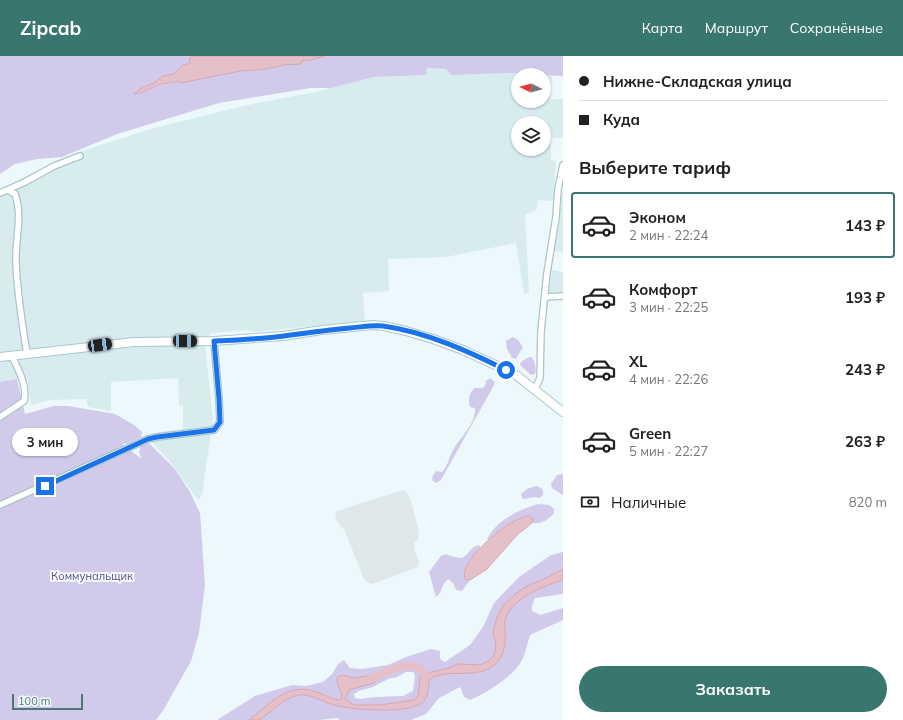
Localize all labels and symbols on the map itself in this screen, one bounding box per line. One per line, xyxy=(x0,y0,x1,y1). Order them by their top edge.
north arrow xyxy=(511,68,551,108)
car xyxy=(173,335,197,347)
car xyxy=(87,337,113,353)
route start xyxy=(497,361,515,379)
callout: 3 мин xyxy=(12,428,78,456)
route end xyxy=(36,477,54,495)
park label: Коммунальщик xyxy=(51,569,133,583)
scale bar xyxy=(12,692,83,711)

